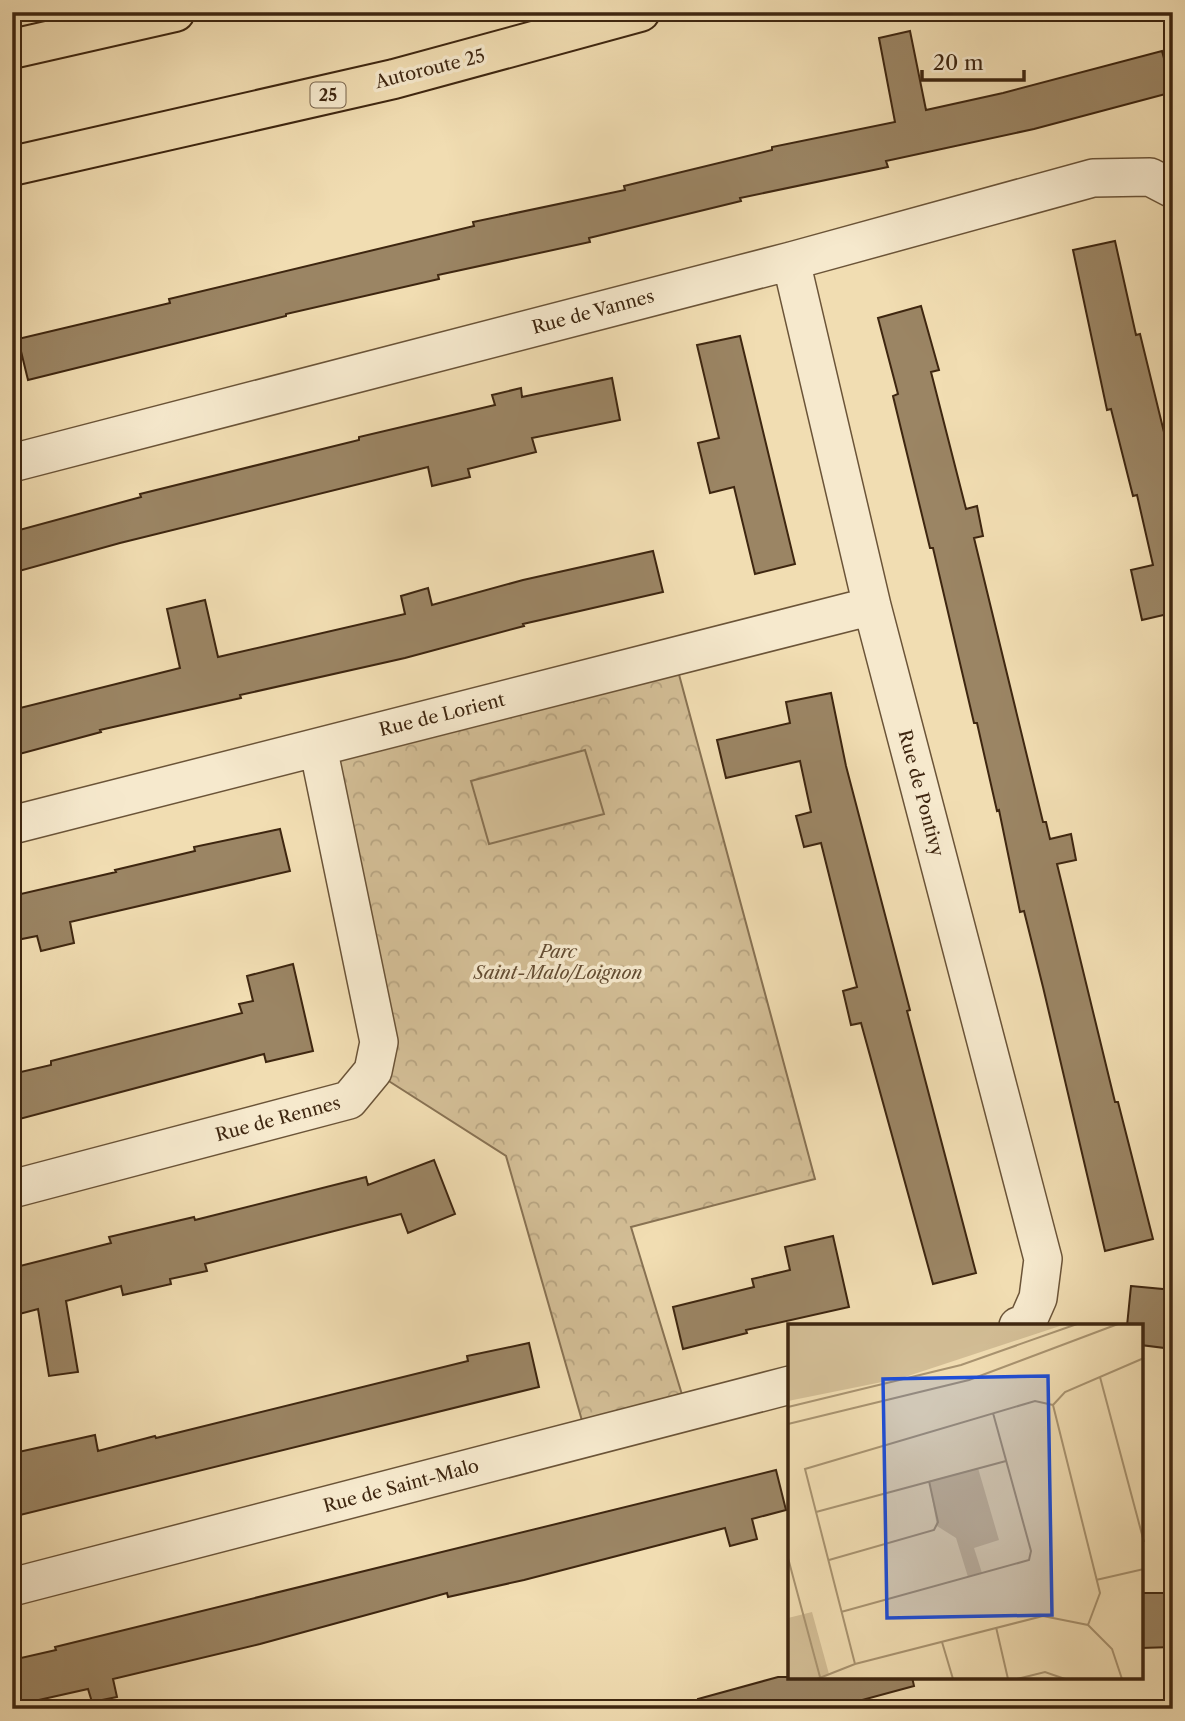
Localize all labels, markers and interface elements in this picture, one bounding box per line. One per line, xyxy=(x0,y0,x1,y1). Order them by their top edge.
scale bar xyxy=(922,38,1024,82)
street label: Autoroute 25 xyxy=(372,45,487,94)
text: 20 m xyxy=(933,50,984,75)
road number: 25 xyxy=(310,82,346,108)
street label: Rue de Vannes xyxy=(530,285,656,339)
street label: Rue de Lorient xyxy=(377,689,508,741)
street label: Rue de Pontivy xyxy=(894,727,949,860)
park label: Parc Saint-Malo/Loignon xyxy=(473,941,643,984)
street label: Rue de Rennes xyxy=(213,1092,343,1146)
inset map xyxy=(788,1324,1143,1679)
street label: Rue de Saint-Malo xyxy=(321,1455,481,1517)

